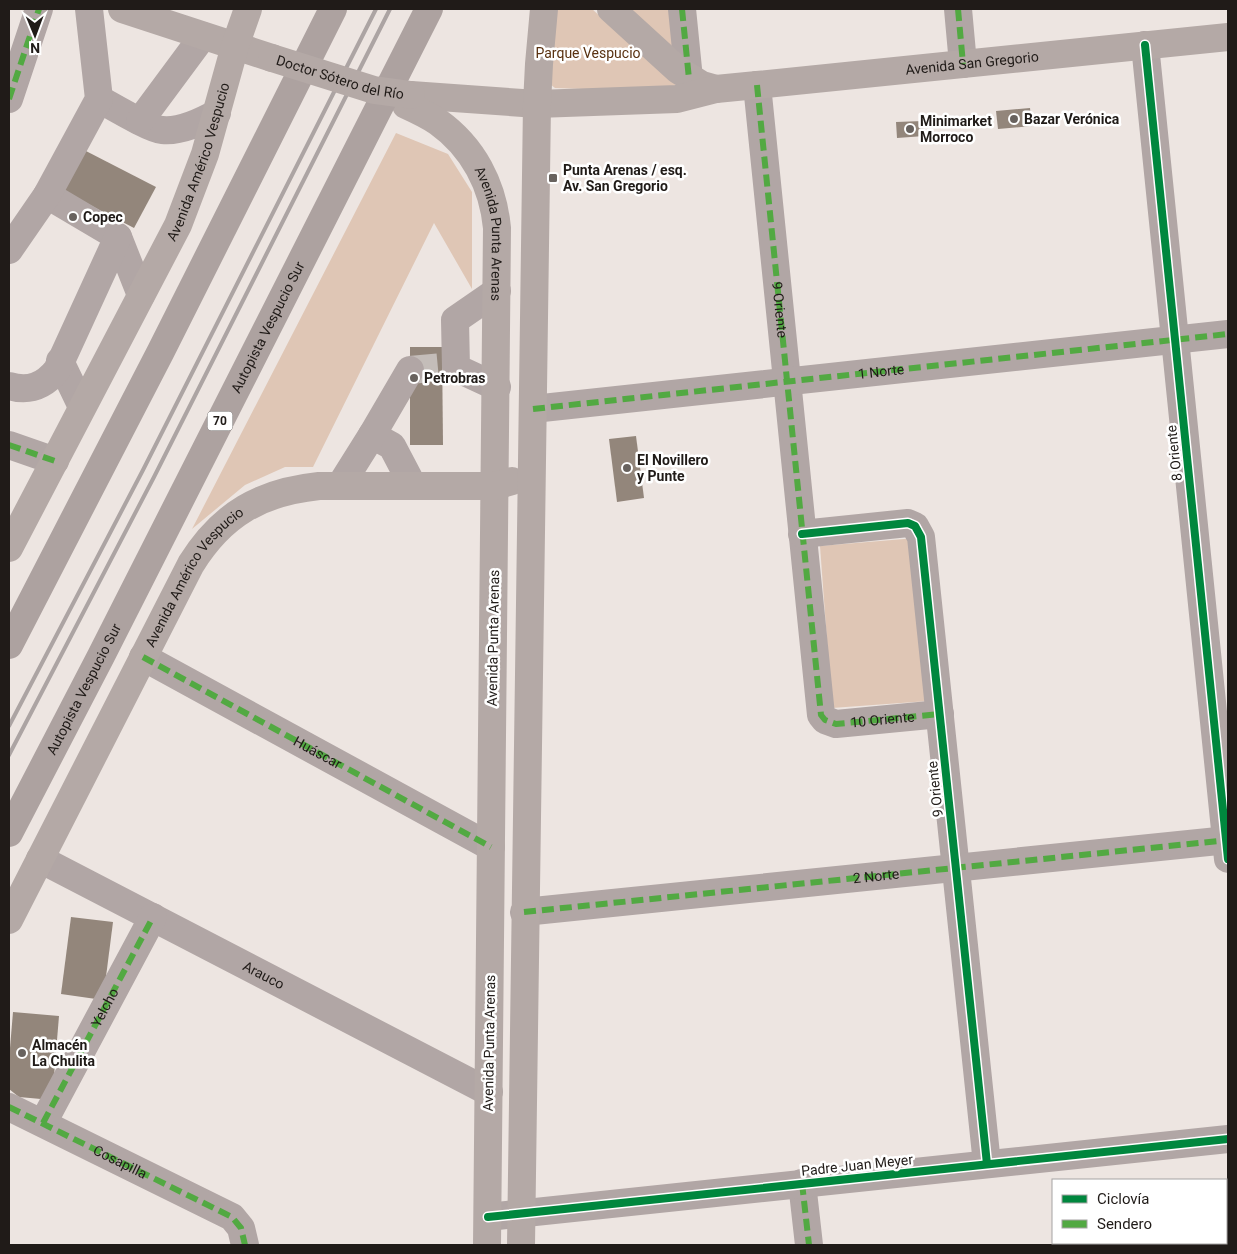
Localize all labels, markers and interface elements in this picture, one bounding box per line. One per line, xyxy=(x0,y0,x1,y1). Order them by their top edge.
north arrow xyxy=(10,10,60,60)
text: N xyxy=(30,40,40,56)
park label: Parque Vespucio xyxy=(535,45,641,61)
street label: Avenida San Gregorio xyxy=(905,48,1039,78)
street label: Doctor Sótero del Río xyxy=(274,52,405,102)
street label: Avenida Américo Vespucio xyxy=(163,81,232,244)
place label: Bazar Verónica xyxy=(1024,111,1120,127)
place label: Minimarket Morroco xyxy=(920,113,992,145)
marker: Bazar Verónica xyxy=(1008,113,1020,125)
marker: Minimarket Morroco xyxy=(904,123,916,135)
place label: Punta Arenas / esq. Av. San Gregorio xyxy=(563,162,687,194)
street label: Avenida Punta Arenas xyxy=(472,164,505,301)
marker: Punta Arenas / esq. Av. San Gregorio xyxy=(547,172,559,184)
place label: Copec xyxy=(83,209,123,225)
marker: Copec xyxy=(67,211,79,223)
street label: Autopista Vespucio Sur xyxy=(228,259,308,396)
street label: 9 Oriente xyxy=(769,281,791,339)
street label: 1 Norte xyxy=(857,361,905,382)
place label: Petrobras xyxy=(424,370,486,386)
marker: Petrobras xyxy=(408,372,420,384)
road number: 70 xyxy=(208,412,232,431)
street label: 8 Oriente xyxy=(1163,424,1185,482)
place label: El Novillero y Punte xyxy=(637,452,708,484)
marker: El Novillero y Punte xyxy=(621,462,633,474)
street label: Avenida Américo Vespucio xyxy=(142,504,246,650)
street label: Avenida Punta Arenas xyxy=(484,570,502,706)
street label: Autopista Vespucio Sur xyxy=(43,621,124,757)
street label: 10 Oriente xyxy=(850,708,915,731)
street label: Huáscar xyxy=(291,733,345,772)
street label: 9 Oriente xyxy=(924,760,946,818)
street label: 2 Norte xyxy=(852,866,900,886)
street label: Arauco xyxy=(240,958,287,992)
street label: Avenida Punta Arenas xyxy=(480,975,498,1111)
street label: Yelcho xyxy=(88,985,122,1030)
place label: Almacén La Chulita xyxy=(32,1037,96,1069)
marker: Almacén La Chulita xyxy=(16,1047,28,1059)
street label: Cosapilla xyxy=(91,1142,150,1182)
street label: Padre Juan Meyer xyxy=(800,1151,914,1179)
legend xyxy=(1052,1179,1227,1244)
text: Ciclovía xyxy=(1097,1190,1150,1208)
text: Sendero xyxy=(1097,1215,1152,1233)

